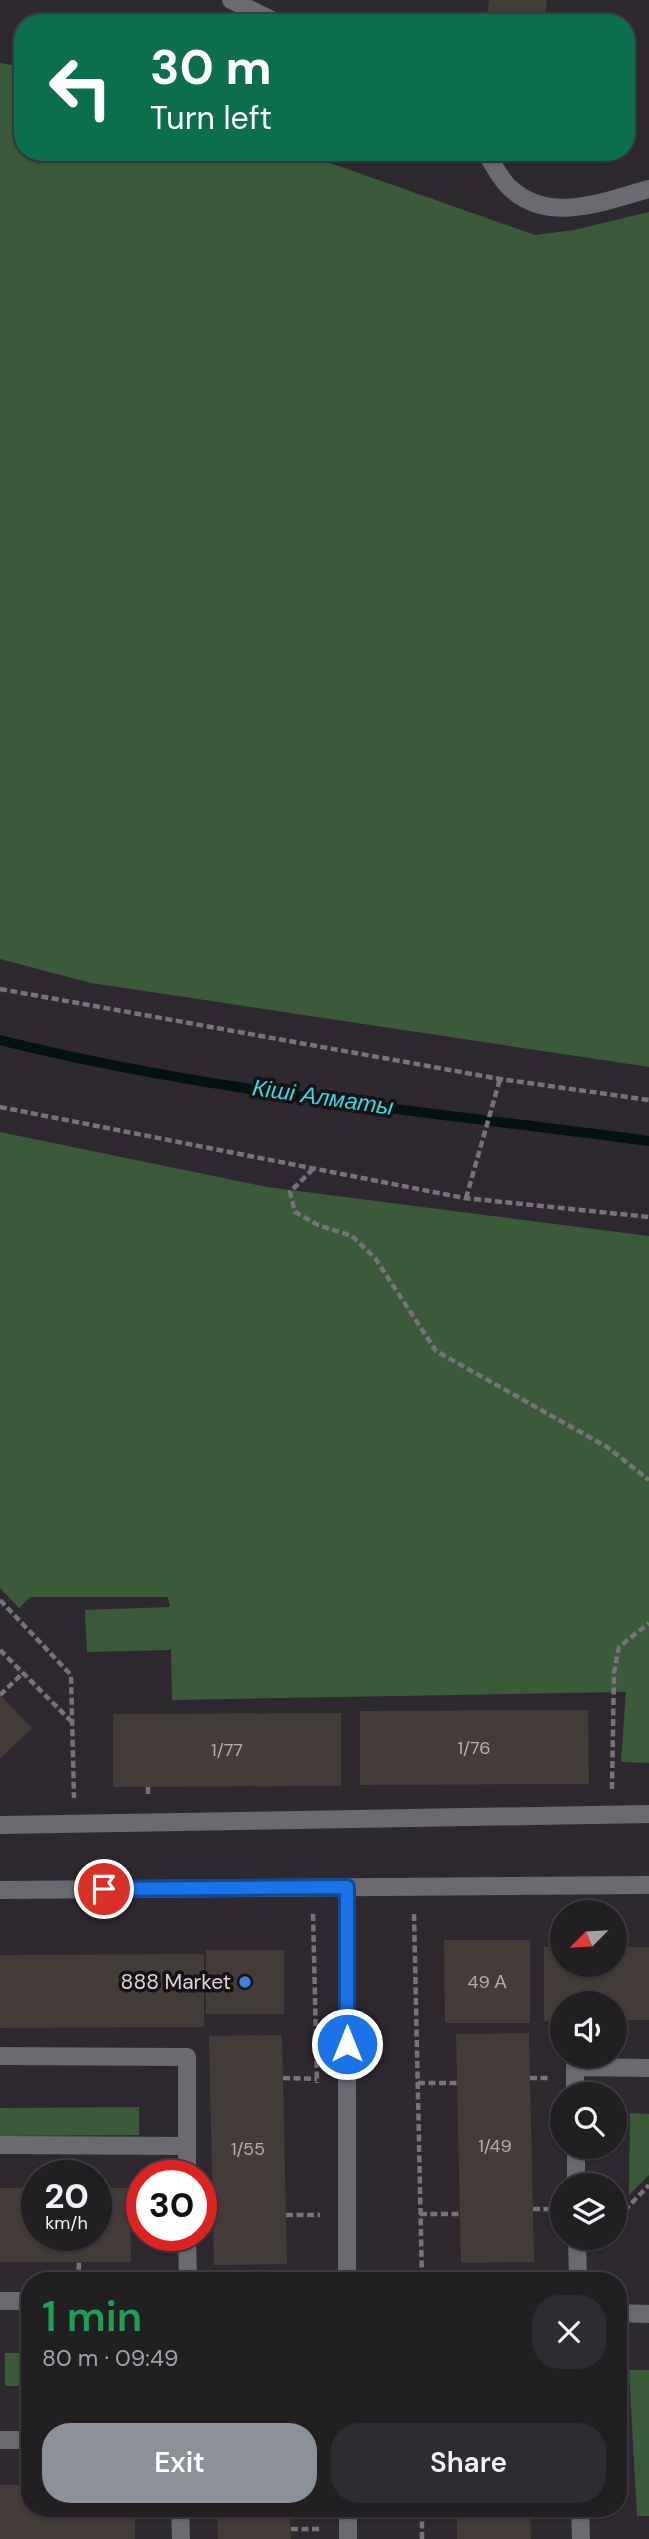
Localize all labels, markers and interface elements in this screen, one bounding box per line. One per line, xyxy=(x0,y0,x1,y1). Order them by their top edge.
text: 30 m xyxy=(150,35,272,99)
icon: left xyxy=(35,42,126,133)
text: Turn left xyxy=(150,97,272,139)
water label: Кіші Алматы xyxy=(250,1072,396,1122)
house number: 1/76 xyxy=(457,1736,491,1760)
house number: 1/77 xyxy=(211,1738,243,1762)
pin xyxy=(74,1859,134,1919)
icon: arrive xyxy=(85,1870,123,1908)
north arrow xyxy=(550,1900,626,1978)
map controls xyxy=(550,1900,627,2250)
place label: 888 Market xyxy=(121,1968,231,1996)
house number: 49 А xyxy=(467,1970,507,1994)
marker: 888 Market xyxy=(237,1974,253,1990)
button: sound xyxy=(550,1991,627,2068)
position arrow xyxy=(310,2007,384,2081)
button: search xyxy=(550,2082,627,2159)
house number: 1/49 xyxy=(478,2134,512,2158)
house number: 1/55 xyxy=(231,2137,265,2161)
speed limit sign: 30 xyxy=(126,2160,217,2251)
text: 20 xyxy=(44,2173,89,2219)
button: layers xyxy=(550,2173,627,2250)
text: km/h xyxy=(45,2211,88,2235)
text: 1 min xyxy=(42,2289,142,2344)
button: close xyxy=(532,2295,606,2369)
text: 80 m · 09:49 xyxy=(42,2343,178,2373)
button: Exit xyxy=(42,2423,317,2503)
button: Share xyxy=(331,2423,606,2503)

